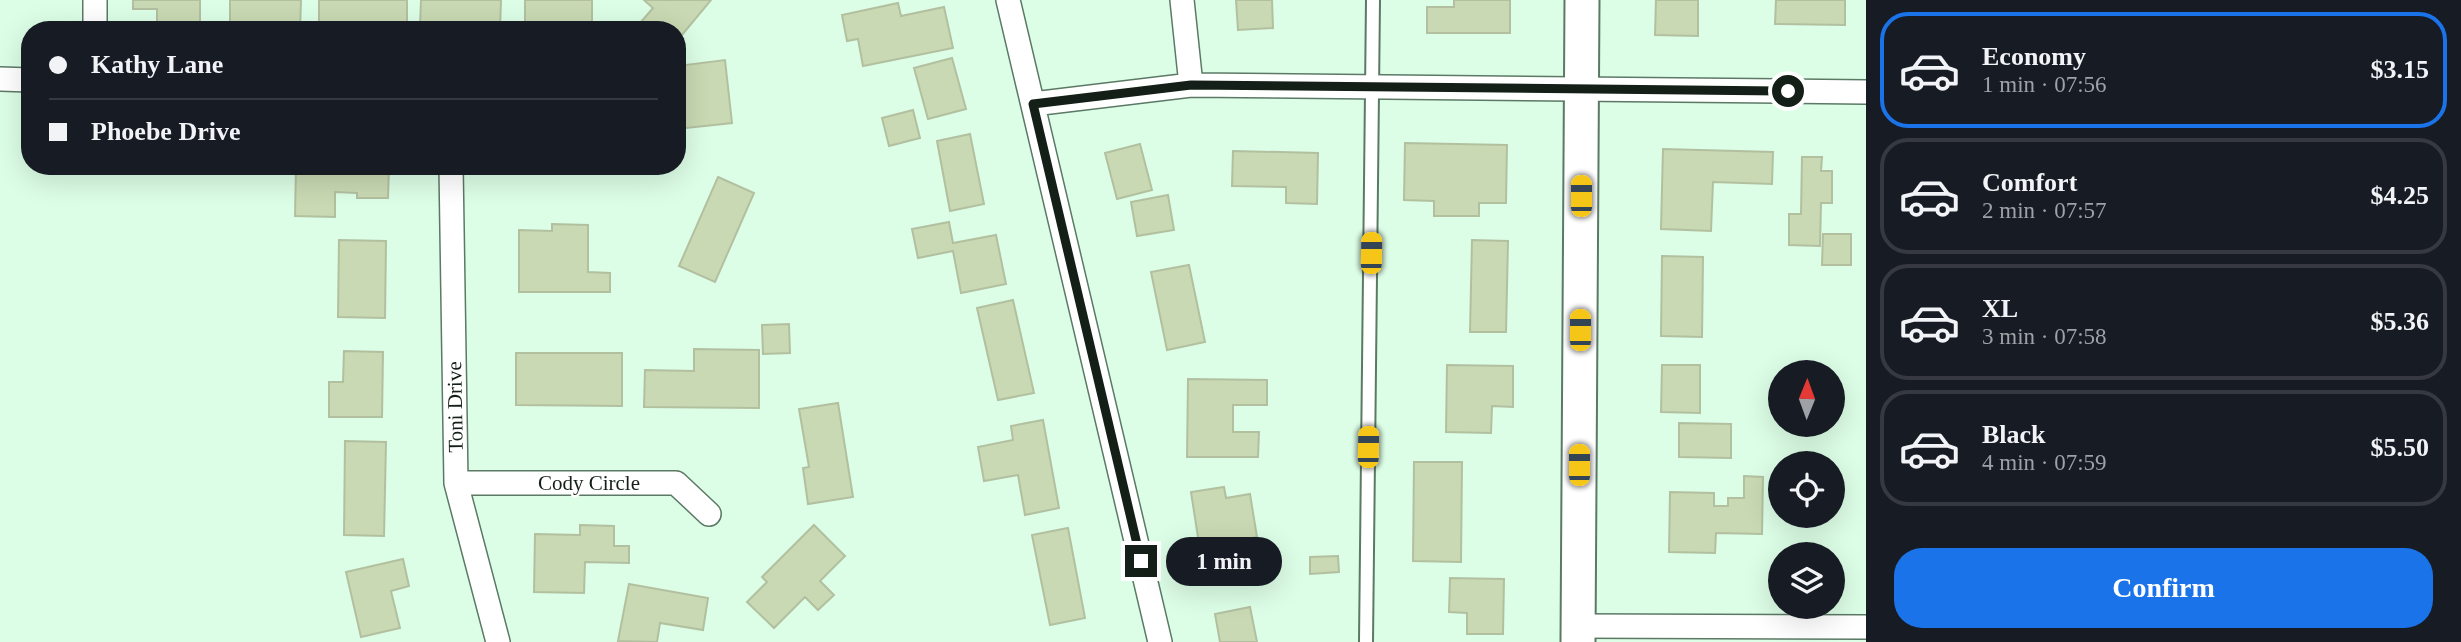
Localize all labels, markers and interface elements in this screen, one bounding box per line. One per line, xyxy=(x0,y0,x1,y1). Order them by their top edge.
icon: car xyxy=(1898,39,1961,102)
text: Economy xyxy=(1982,42,2086,71)
text: Kathy Lane xyxy=(91,50,223,79)
text: $3.15 xyxy=(2371,55,2429,84)
text: 1 min · 07:56 xyxy=(1982,72,2107,97)
route start xyxy=(1772,75,1804,107)
text: Phoebe Drive xyxy=(91,117,240,146)
icon: car xyxy=(1898,165,1961,228)
text: Comfort xyxy=(1982,168,2077,197)
car xyxy=(1571,175,1592,217)
text: $4.25 xyxy=(2371,181,2429,210)
text: 2 min · 07:57 xyxy=(1982,198,2107,223)
car xyxy=(1361,232,1382,274)
icon: car xyxy=(1898,291,1961,354)
text: XL xyxy=(1982,294,2018,323)
text: $5.36 xyxy=(2371,307,2429,336)
car xyxy=(1570,309,1591,351)
text: 3 min · 07:58 xyxy=(1982,324,2107,349)
north arrow xyxy=(1768,360,1844,438)
map controls xyxy=(1768,360,1845,619)
street label: Toni Drive xyxy=(442,361,468,453)
icon: car xyxy=(1898,417,1961,480)
text: Black xyxy=(1982,420,2046,449)
car xyxy=(1358,426,1379,468)
text: $5.50 xyxy=(2371,433,2429,462)
car xyxy=(1569,444,1590,486)
text: 4 min · 07:59 xyxy=(1982,450,2107,475)
button: locate xyxy=(1768,451,1845,528)
street label: Cody Circle xyxy=(538,471,640,495)
callout: 1 min xyxy=(1166,536,1281,586)
button: layers xyxy=(1768,542,1845,619)
route end xyxy=(1125,545,1157,577)
button: Confirm xyxy=(1894,548,2433,628)
text: 1 min xyxy=(1196,549,1252,574)

